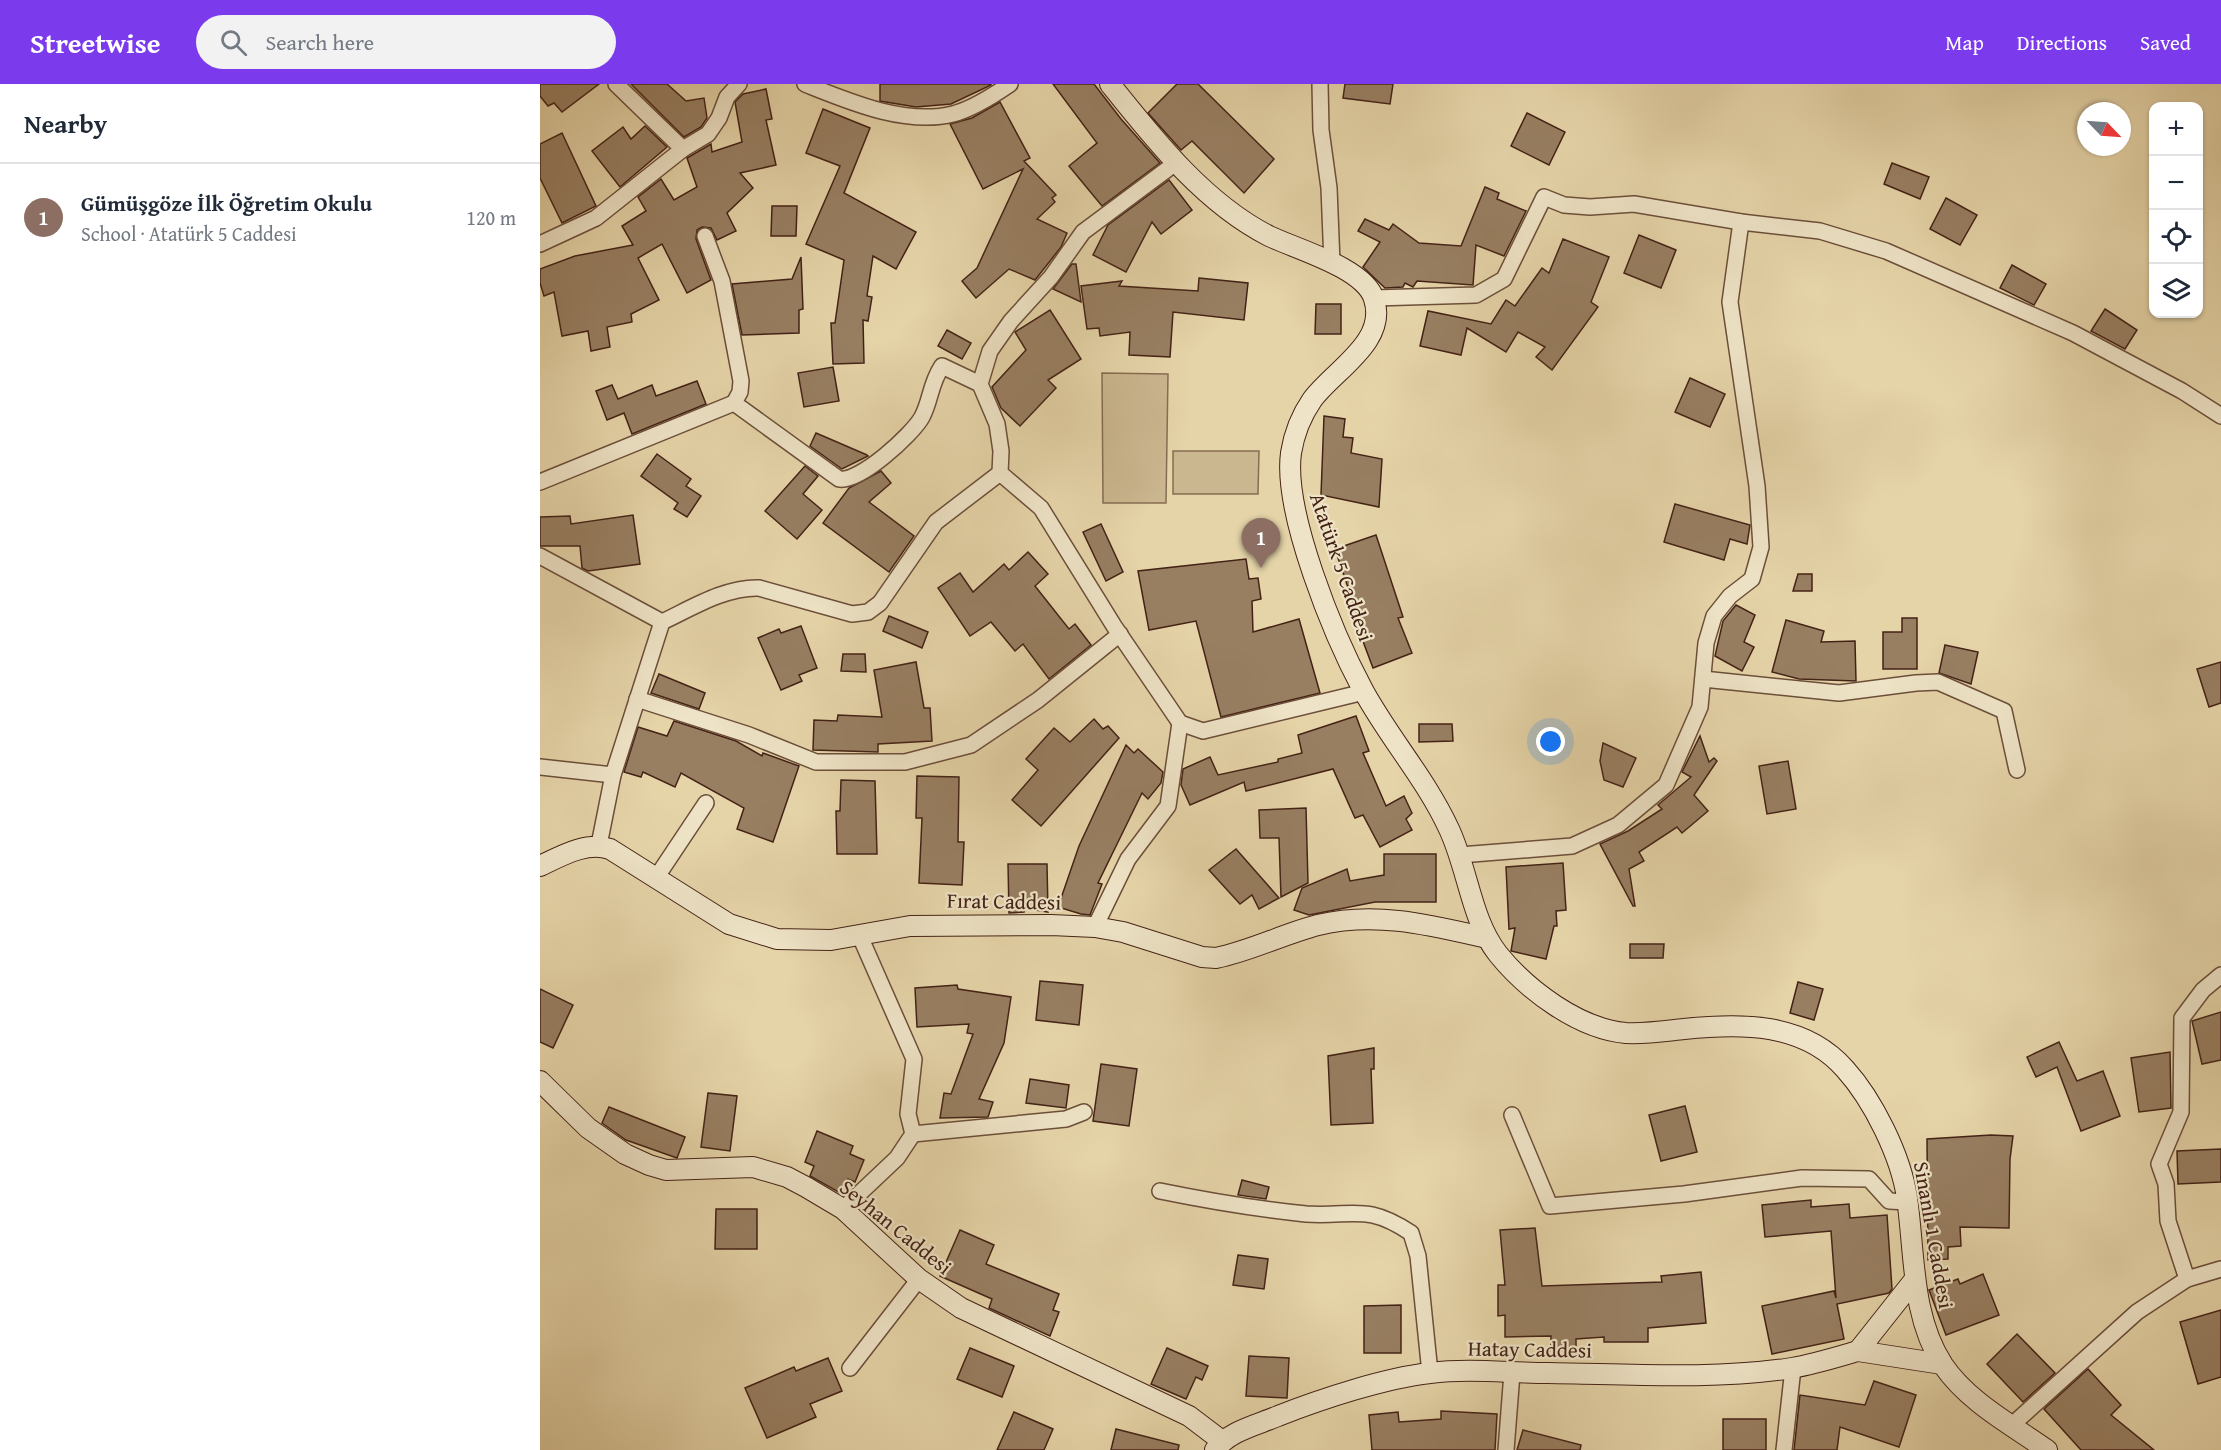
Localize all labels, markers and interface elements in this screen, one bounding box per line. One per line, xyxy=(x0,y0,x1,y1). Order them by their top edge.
search box xyxy=(196,15,616,69)
text: Streetwise xyxy=(30,22,160,63)
icon: search xyxy=(217,26,250,59)
text: Search here xyxy=(265,26,374,58)
text: Map xyxy=(1945,27,1984,58)
text: Directions xyxy=(2017,27,2107,58)
text: Saved xyxy=(2140,27,2191,58)
north arrow xyxy=(2077,102,2131,156)
map controls xyxy=(2149,102,2203,318)
button: + xyxy=(2149,102,2203,156)
text: Nearby xyxy=(24,104,107,143)
button: − xyxy=(2149,156,2203,210)
text: Gümüşgöze İlk Öğretim Okulu xyxy=(81,187,372,219)
text: 1 xyxy=(38,203,49,232)
text: 120 m xyxy=(466,203,516,232)
button: locate xyxy=(2149,210,2203,264)
text: School · Atatürk 5 Caddesi xyxy=(81,219,297,248)
button: layers xyxy=(2149,264,2203,318)
street label: Atatürk 5 Caddesi xyxy=(1302,488,1382,646)
pin: 1 xyxy=(1242,518,1280,568)
your location xyxy=(1536,727,1565,756)
street label: Fırat Caddesi xyxy=(947,885,1062,917)
street label: Sinanlı 1 Caddesi xyxy=(1906,1159,1962,1311)
street label: Seyhan Caddesi xyxy=(833,1172,959,1282)
street label: Hatay Caddesi xyxy=(1468,1332,1592,1366)

